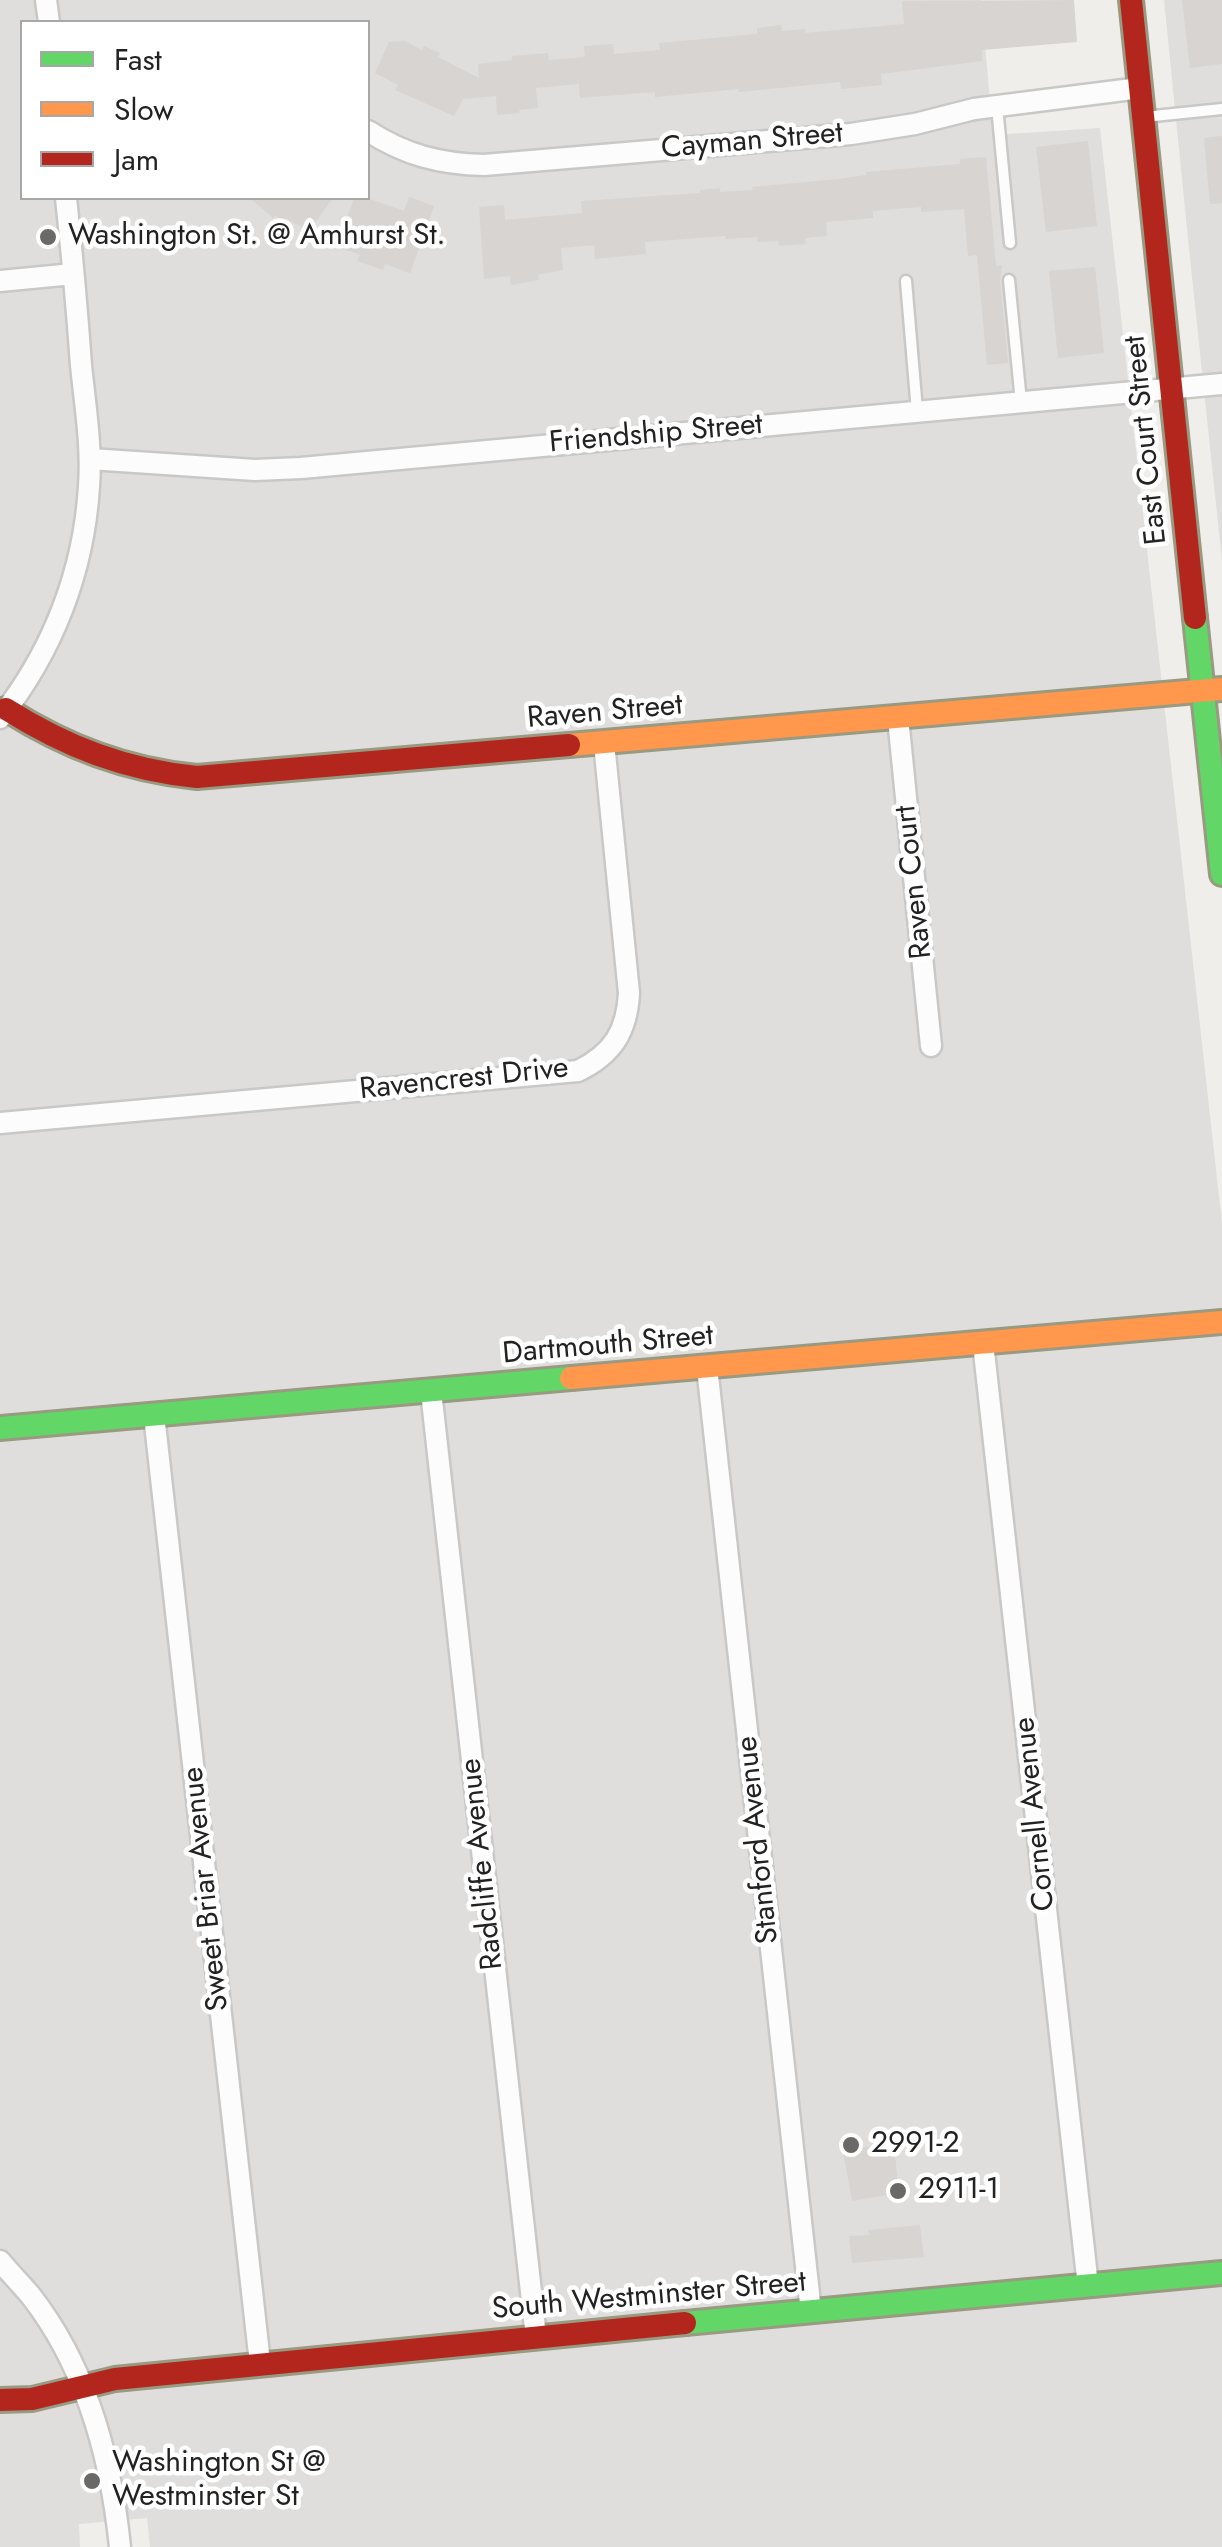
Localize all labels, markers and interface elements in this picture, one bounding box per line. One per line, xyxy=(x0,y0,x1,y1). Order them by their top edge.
legend xyxy=(20,20,370,200)
text: Fast xyxy=(114,38,162,81)
text: Slow xyxy=(114,88,174,131)
street label: Cayman Street xyxy=(660,116,844,168)
text: Jam xyxy=(114,138,159,181)
place label: Washington St. @ Amhurst St. xyxy=(68,219,446,255)
marker: Washington St. @ Amhurst St. xyxy=(37,226,59,248)
street label: East Court Street xyxy=(1118,334,1176,546)
street label: Friendship Street xyxy=(548,408,764,462)
street label: Raven Street xyxy=(526,688,684,738)
street label: Raven Court xyxy=(889,803,941,961)
street label: Ravencrest Drive xyxy=(358,1051,570,1109)
street label: Dartmouth Street xyxy=(501,1319,715,1373)
street label: Cornell Avenue xyxy=(1008,1715,1064,1913)
street label: Stanford Avenue xyxy=(730,1734,788,1946)
street label: Radcliffe Avenue xyxy=(454,1756,512,1972)
street label: Sweet Briar Avenue xyxy=(176,1765,238,2013)
place label: 2991-2 xyxy=(871,2127,959,2163)
marker: 2991-2 xyxy=(840,2134,862,2156)
place label: 2911-1 xyxy=(918,2173,999,2209)
marker: 2911-1 xyxy=(887,2180,909,2202)
street label: South Westminster Street xyxy=(490,2265,808,2329)
place label: Washington St @ Westminster St xyxy=(112,2446,326,2516)
marker: Washington St @ Westminster St xyxy=(81,2470,103,2492)

